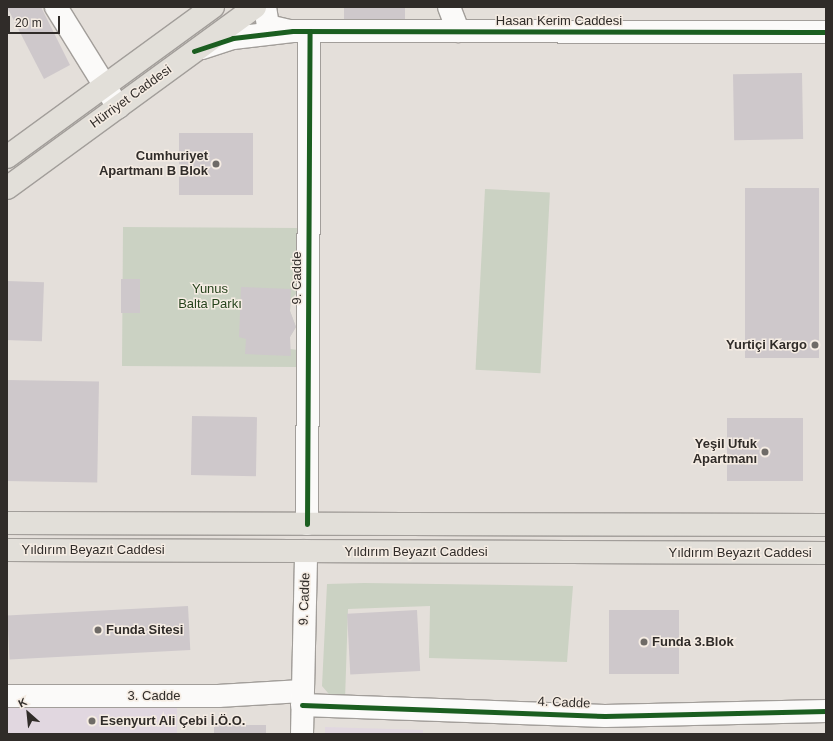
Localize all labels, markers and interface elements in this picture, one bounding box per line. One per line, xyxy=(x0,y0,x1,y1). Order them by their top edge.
scale bar xyxy=(10,8,62,34)
street label: Hasan Kerim Caddesi xyxy=(496,13,622,29)
text: 20 m xyxy=(15,16,42,30)
street label: Hürriyet Caddesi xyxy=(87,62,175,132)
place label: Cumhuriyet Apartmanı B Blok xyxy=(99,149,208,180)
marker: Cumhuriyet Apartmanı B Blok xyxy=(211,159,221,169)
street label: 9. Cadde xyxy=(289,252,305,304)
park label: Yunus Balta Parkı xyxy=(178,282,242,313)
place label: Yurtiçi Kargo xyxy=(726,337,807,353)
marker: Yurtiçi Kargo xyxy=(810,340,820,350)
place label: Yeşil Ufuk Apartmanı xyxy=(693,437,757,468)
marker: Yeşil Ufuk Apartmanı xyxy=(760,447,770,457)
street label: Yıldırım Beyazıt Caddesi xyxy=(21,542,165,558)
street label: Yıldırım Beyazıt Caddesi xyxy=(344,544,488,560)
street label: Yıldırım Beyazıt Caddesi xyxy=(668,545,812,561)
street label: 9. Cadde xyxy=(296,572,314,626)
place label: Funda Sitesi xyxy=(106,622,183,638)
marker: Funda Sitesi xyxy=(93,625,103,635)
place label: Funda 3.Blok xyxy=(652,634,734,650)
marker: Funda 3.Blok xyxy=(639,637,649,647)
street label: 3. Cadde xyxy=(128,688,180,704)
north arrow xyxy=(8,693,48,733)
street label: 4. Cadde xyxy=(537,694,591,712)
text: K xyxy=(16,695,29,709)
place label: Esenyurt Ali Çebi İ.Ö.O. xyxy=(100,713,246,729)
marker: Esenyurt Ali Çebi İ.Ö.O. xyxy=(87,716,97,726)

